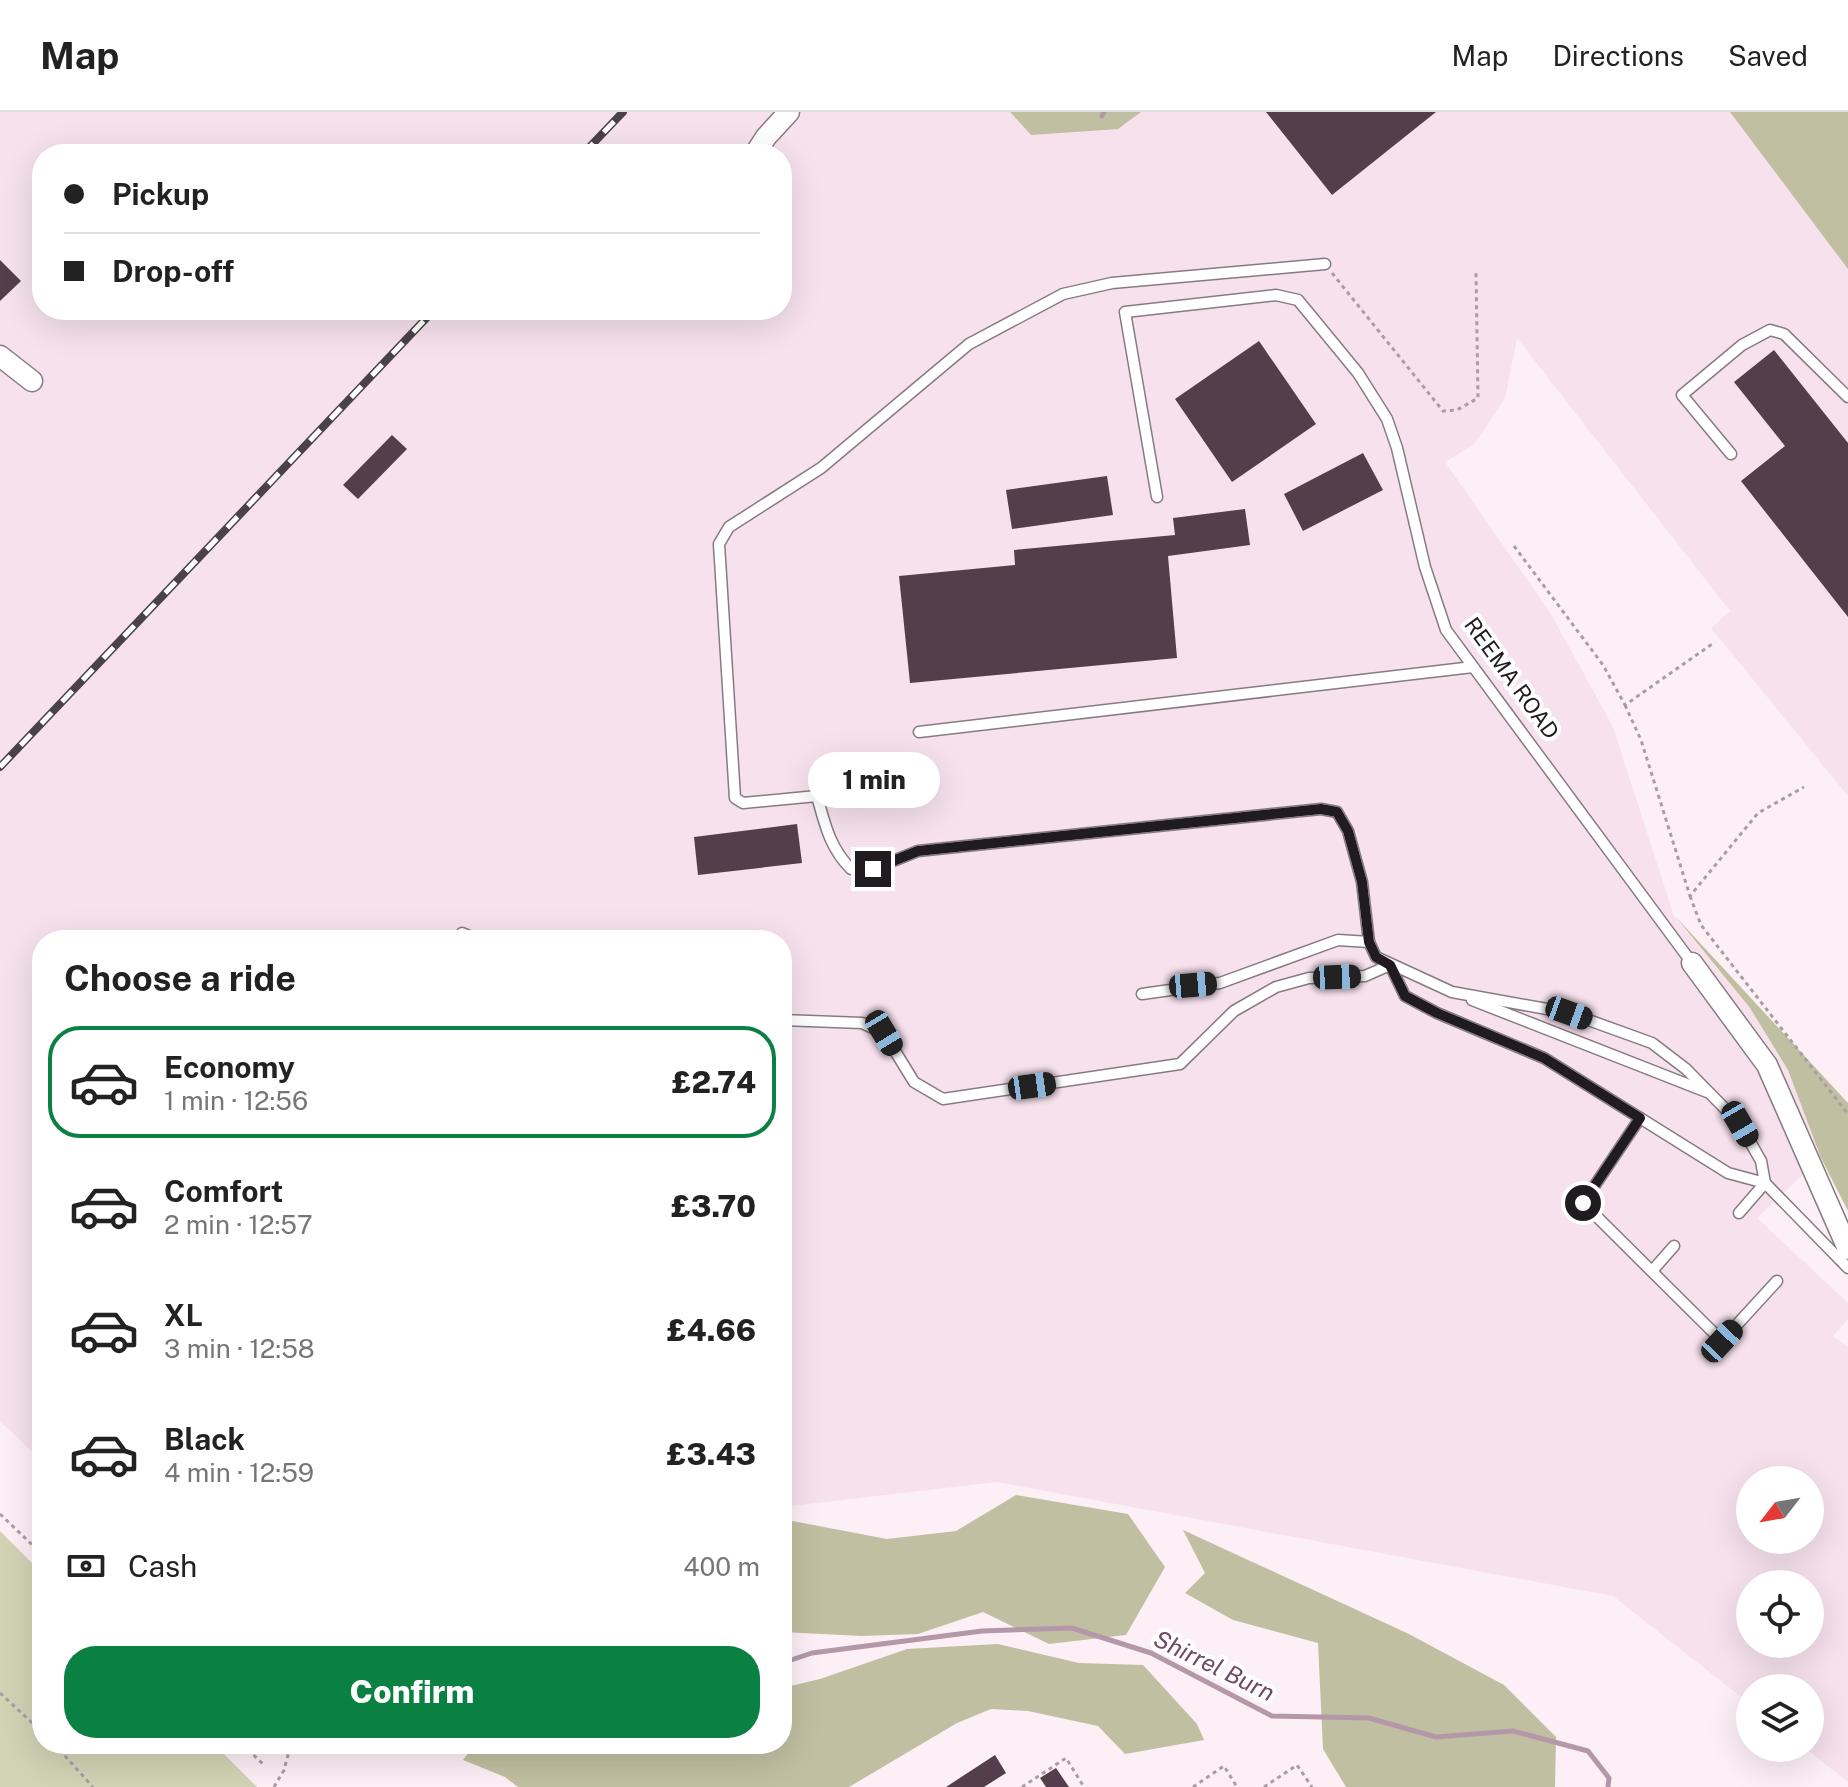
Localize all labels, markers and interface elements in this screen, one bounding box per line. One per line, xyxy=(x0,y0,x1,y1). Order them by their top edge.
text: Map xyxy=(40,33,119,78)
text: Map xyxy=(1452,39,1508,72)
text: Directions xyxy=(1552,39,1684,72)
text: Saved xyxy=(1728,39,1808,72)
text: Pickup xyxy=(112,176,209,212)
text: Drop-off xyxy=(112,253,234,289)
street label: REEMA ROAD xyxy=(1459,612,1565,744)
callout: 1 min xyxy=(807,753,939,809)
text: 1 min xyxy=(842,764,906,795)
route end xyxy=(855,851,891,887)
text: Choose a ride xyxy=(64,957,296,999)
car xyxy=(1313,964,1361,990)
car xyxy=(1168,971,1218,999)
car xyxy=(1542,994,1596,1032)
car xyxy=(861,1006,907,1060)
icon: car xyxy=(68,1046,140,1118)
text: Economy xyxy=(164,1049,295,1085)
text: £2.74 xyxy=(672,1064,756,1100)
car xyxy=(1007,1071,1057,1101)
text: 1 min · 12:56 xyxy=(164,1085,308,1116)
car xyxy=(1718,1097,1762,1151)
icon: car xyxy=(68,1170,140,1242)
text: Comfort xyxy=(164,1173,283,1209)
route start xyxy=(1565,1185,1601,1221)
text: £3.70 xyxy=(671,1188,756,1224)
text: 2 min · 12:57 xyxy=(164,1209,313,1240)
icon: car xyxy=(68,1294,140,1366)
text: XL xyxy=(164,1297,203,1333)
text: £4.66 xyxy=(667,1312,756,1348)
car xyxy=(1697,1315,1747,1367)
text: 3 min · 12:58 xyxy=(164,1333,315,1364)
icon: car xyxy=(68,1418,140,1490)
text: Black xyxy=(164,1421,245,1457)
text: £3.43 xyxy=(667,1436,756,1472)
text: 4 min · 12:59 xyxy=(164,1457,314,1488)
north arrow xyxy=(1736,1466,1824,1554)
map controls xyxy=(1736,1466,1824,1762)
icon: cash xyxy=(64,1544,108,1588)
text: Cash xyxy=(128,1548,197,1584)
text: 400 m xyxy=(683,1551,760,1582)
button: locate xyxy=(1736,1570,1824,1658)
water label: Shirrel Burn xyxy=(1150,1624,1279,1706)
button: Confirm xyxy=(64,1646,760,1738)
button: layers xyxy=(1736,1674,1824,1762)

